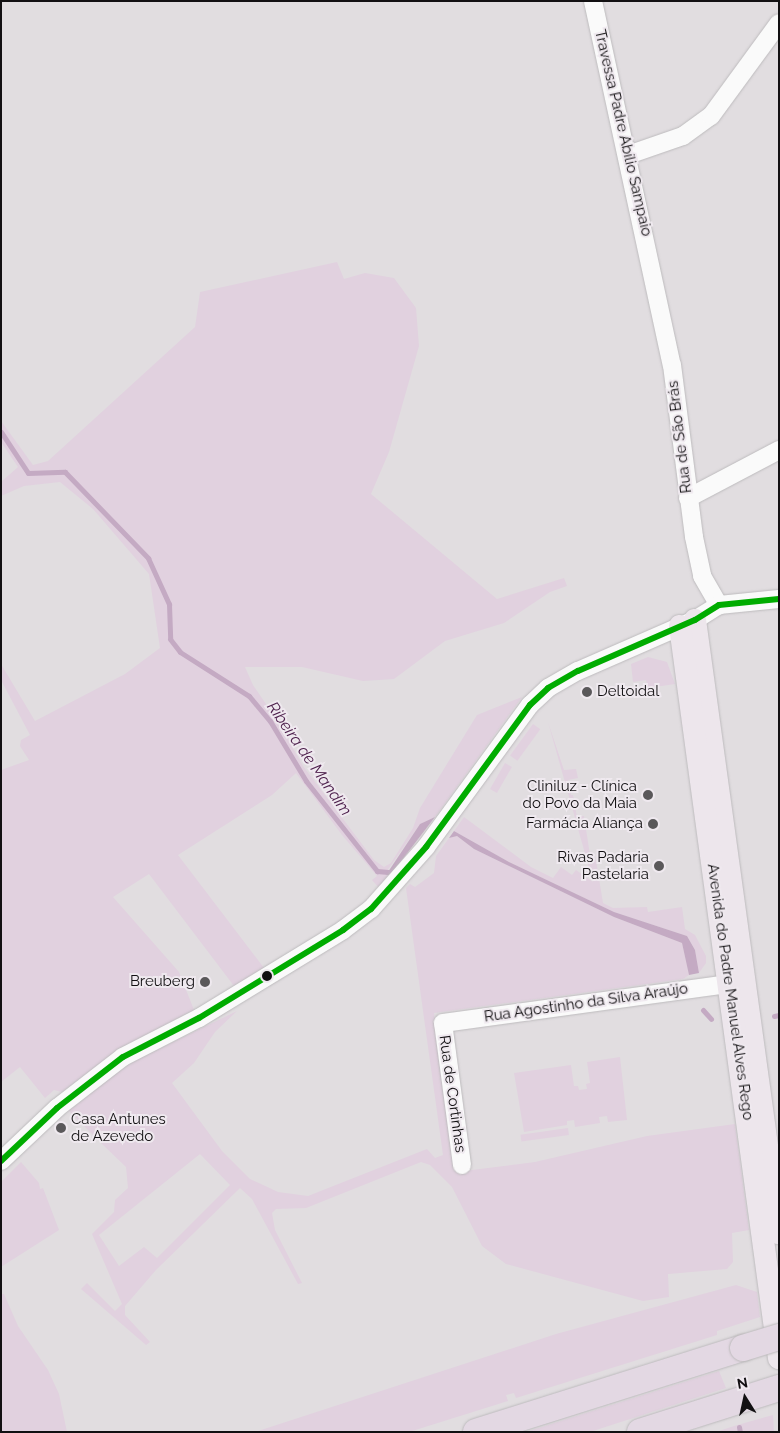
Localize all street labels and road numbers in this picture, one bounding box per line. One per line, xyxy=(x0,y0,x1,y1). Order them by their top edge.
street label: Travessa Padre Abílio Sampaio xyxy=(590,28,656,238)
street label: Rua de São Brás xyxy=(664,380,696,494)
street label: Avenida do Padre Manuel Alves Rego xyxy=(703,862,757,1122)
street label: Rua Agostinho da Silva Araújo xyxy=(482,980,690,1026)
street label: Rua de Cortinhas xyxy=(435,1034,469,1154)

